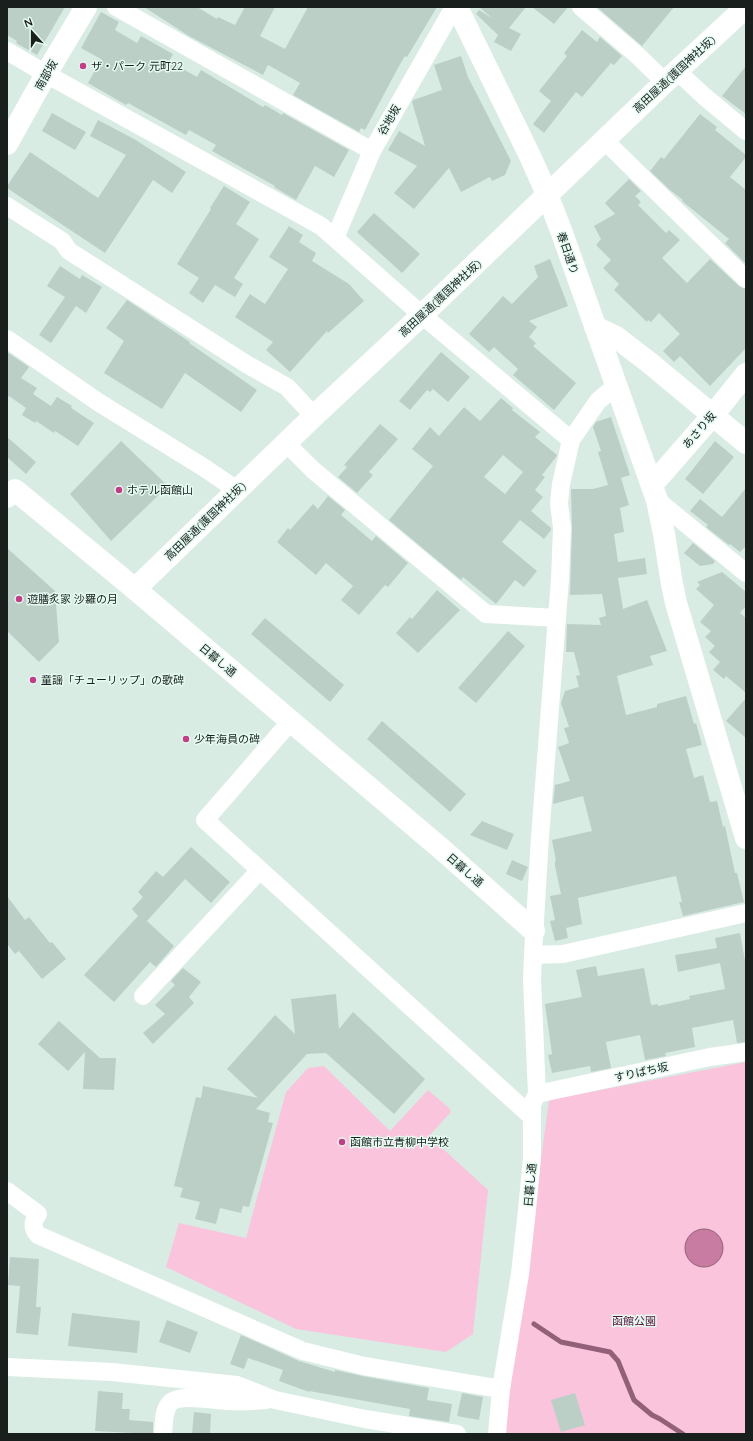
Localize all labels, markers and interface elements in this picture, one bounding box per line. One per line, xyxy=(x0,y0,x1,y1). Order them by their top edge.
north arrow xyxy=(12,12,52,52)
text: N xyxy=(22,15,35,31)
street label: 高田屋通(護国神社坂) xyxy=(630,32,718,116)
street label: 南部坂 xyxy=(32,57,60,93)
place label: ザ・パーク 元町22 xyxy=(91,59,183,73)
marker: ザ・パーク 元町22 xyxy=(78,61,88,71)
street label: 谷地坂 xyxy=(375,102,403,138)
street label: 春日通り xyxy=(554,230,582,276)
street label: 高田屋通(護国神社坂) xyxy=(396,256,484,340)
street label: あさり坂 xyxy=(679,409,719,451)
street label: 高田屋通(護国神社坂) xyxy=(162,479,248,563)
place label: ホテル函館山 xyxy=(127,483,193,497)
marker: ホテル函館山 xyxy=(114,485,124,495)
place label: 遊膳炙家 沙羅の月 xyxy=(27,592,118,606)
marker: 遊膳炙家 沙羅の月 xyxy=(14,594,24,604)
street label: 日暮し通 xyxy=(197,640,239,680)
place label: 童謡「チューリップ」の歌碑 xyxy=(41,673,184,687)
marker: 童謡「チューリップ」の歌碑 xyxy=(28,675,38,685)
place label: 少年海員の碑 xyxy=(194,732,260,746)
marker: 少年海員の碑 xyxy=(181,734,191,744)
street label: 日暮し通 xyxy=(444,850,486,890)
street label: すりばち坂 xyxy=(613,1059,669,1085)
place label: 函館市立青柳中学校 xyxy=(350,1135,449,1149)
marker: 函館市立青柳中学校 xyxy=(337,1137,347,1147)
street label: 日暮し通 xyxy=(521,1162,539,1208)
park label: 函館公園 xyxy=(612,1314,656,1328)

